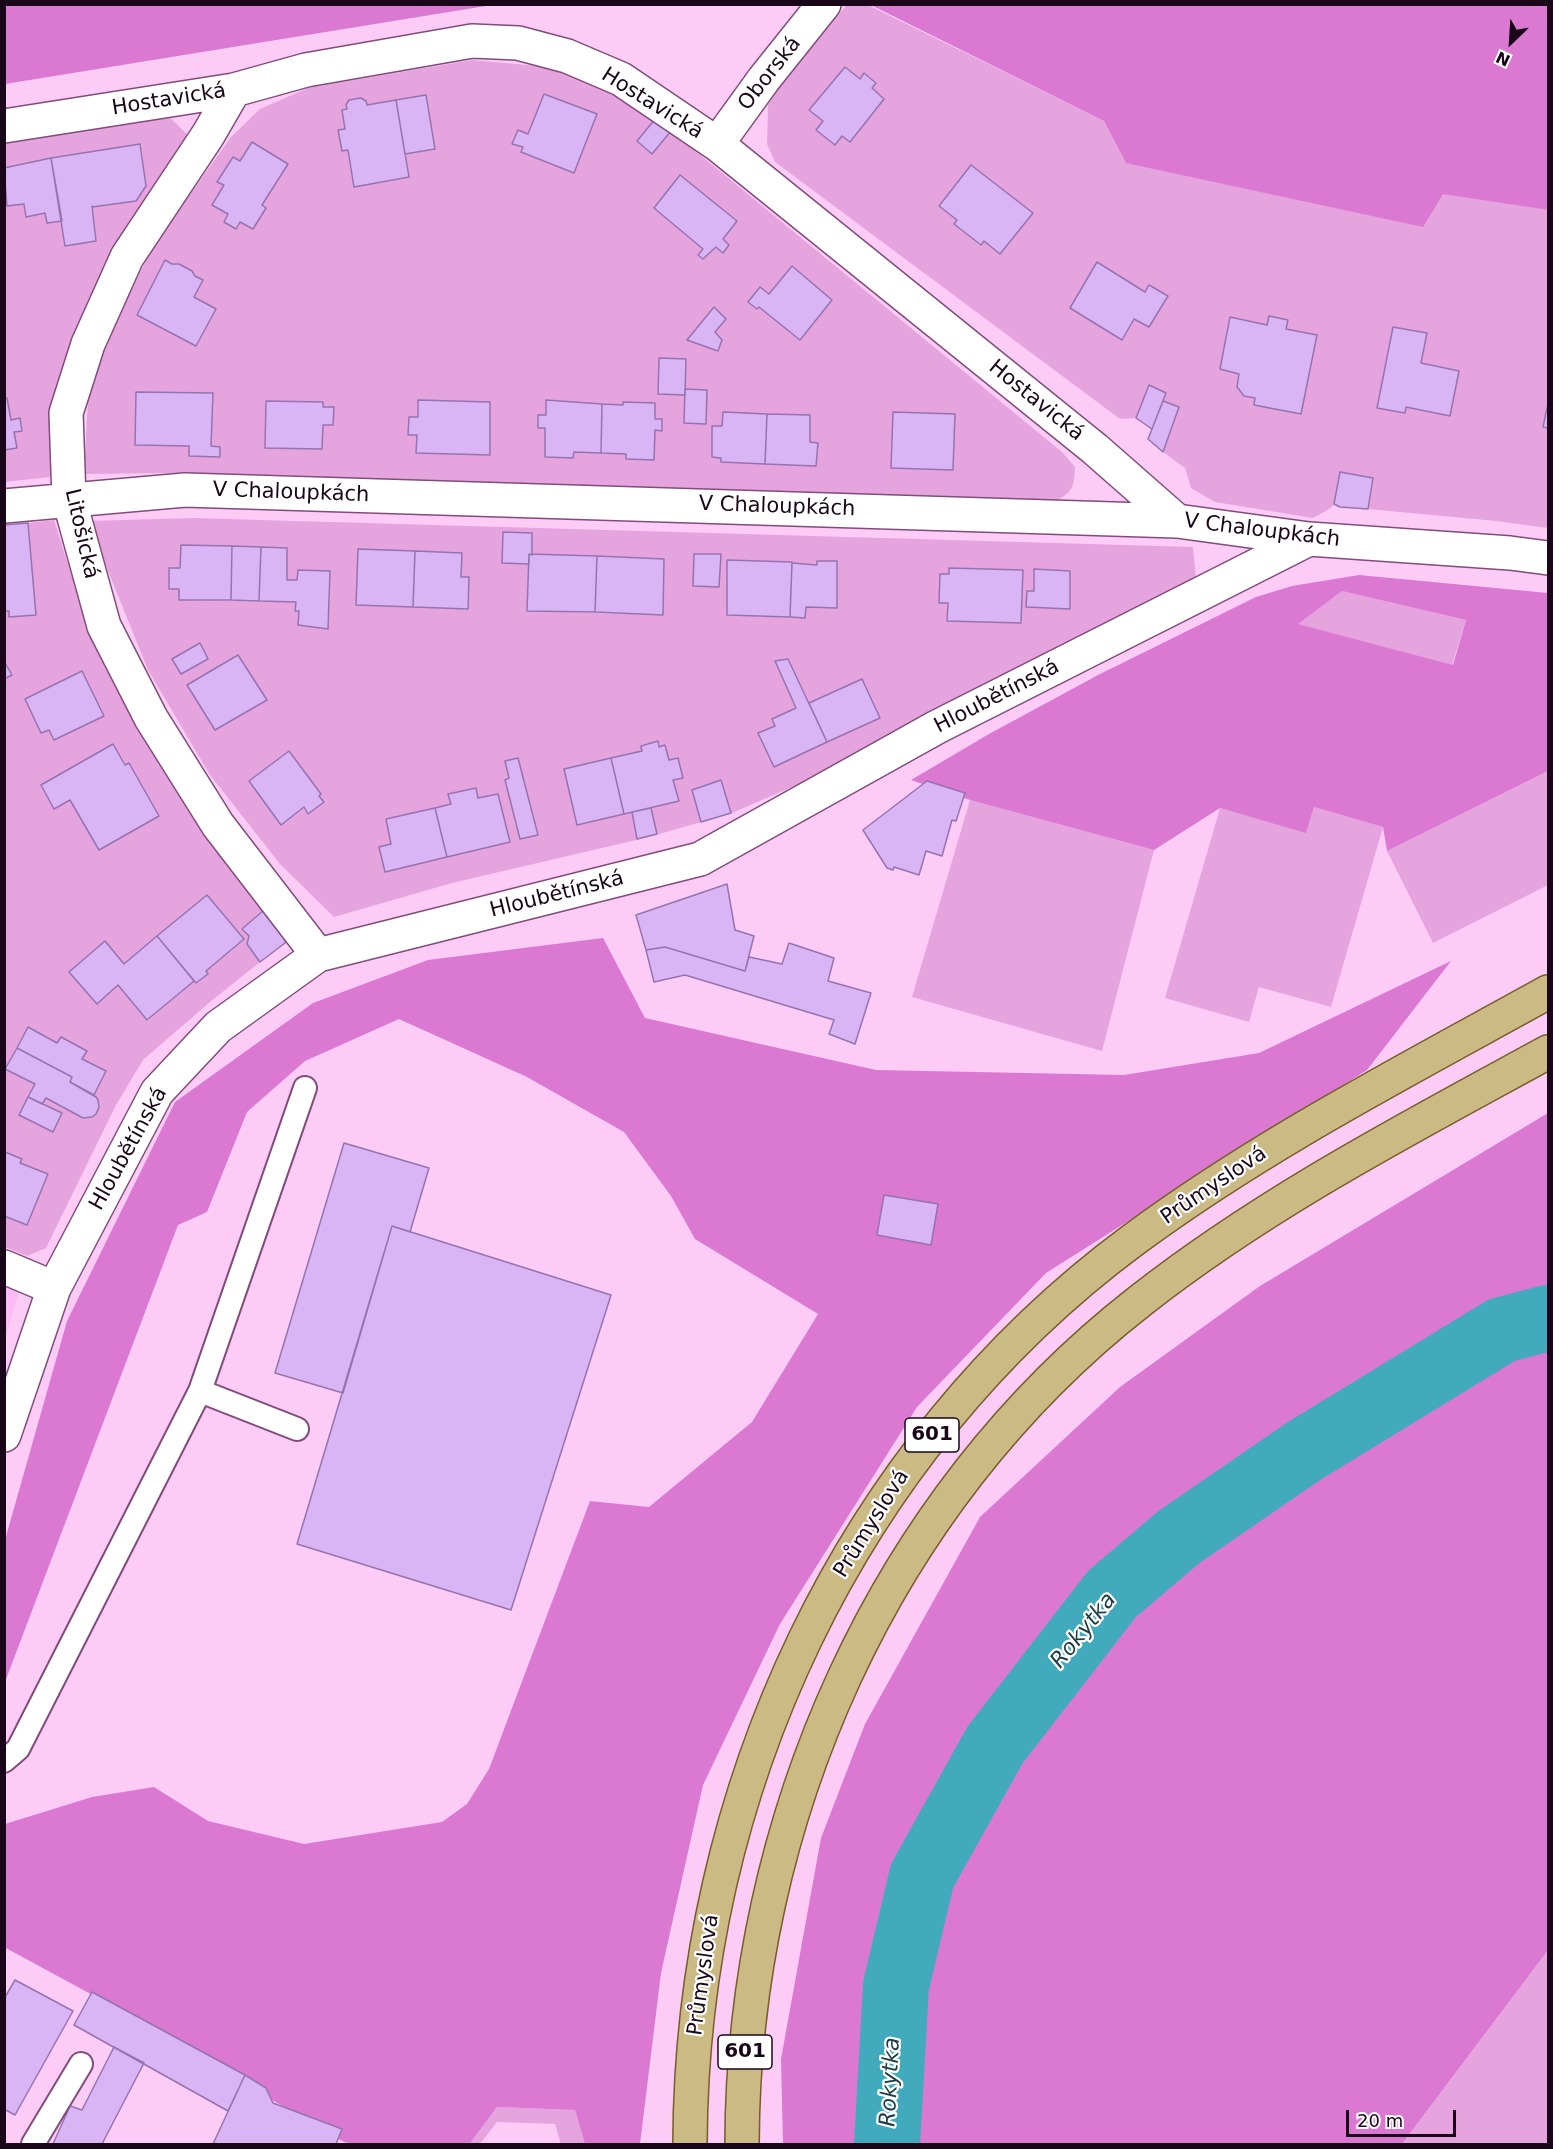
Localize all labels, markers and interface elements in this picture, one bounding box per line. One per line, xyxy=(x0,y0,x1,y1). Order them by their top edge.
north arrow xyxy=(1481,12,1541,72)
street label: Oborská xyxy=(733,32,807,116)
text: N xyxy=(1493,47,1513,70)
street label: Hostavická xyxy=(596,63,708,145)
street label: Hostavická xyxy=(110,79,228,121)
street label: Hostavická xyxy=(983,355,1089,447)
street label: V Chaloupkách xyxy=(212,478,370,508)
street label: Litošická xyxy=(58,487,104,581)
street label: V Chaloupkách xyxy=(698,492,856,522)
street label: V Chaloupkách xyxy=(1183,509,1341,553)
street label: Hloubětínská xyxy=(930,655,1064,739)
street label: Hloubětínská xyxy=(487,866,627,924)
street label: Hloubětínská xyxy=(85,1083,173,1215)
street label: Průmyslová xyxy=(1156,1141,1272,1231)
road number: 601 xyxy=(905,1418,959,1452)
street label: Průmyslová xyxy=(829,1466,915,1582)
water label: Rokytka xyxy=(1046,1588,1122,1674)
street label: Průmyslová xyxy=(683,1913,725,2037)
road number: 601 xyxy=(718,2035,772,2069)
water label: Rokytka xyxy=(875,2037,907,2127)
scale bar xyxy=(1349,2098,1458,2136)
text: 20 m xyxy=(1357,2110,1403,2131)

